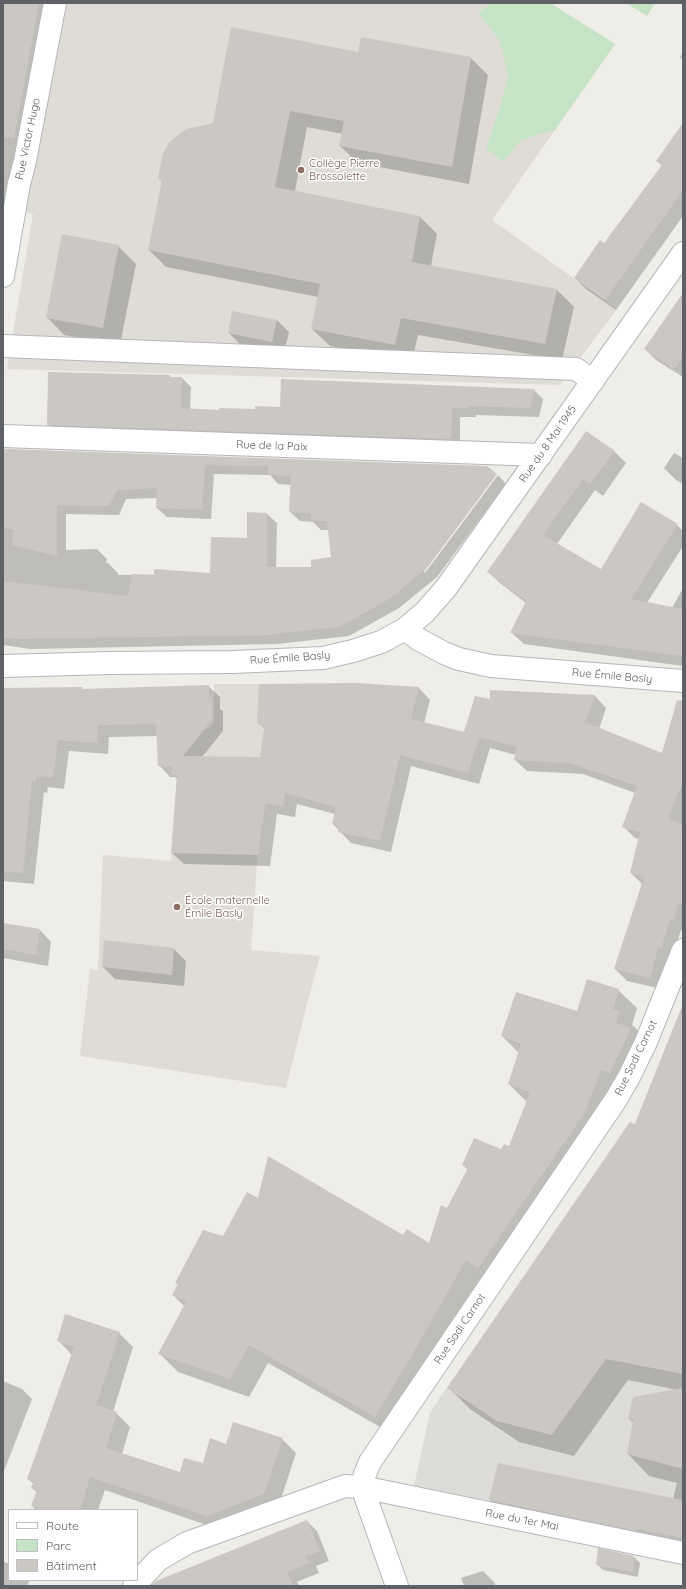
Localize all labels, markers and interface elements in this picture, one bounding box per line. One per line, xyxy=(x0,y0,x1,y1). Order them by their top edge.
street label: Rue Victor Hugo xyxy=(13,97,43,181)
place label: Collège Pierre Brossolette xyxy=(309,157,379,183)
marker: Collège Pierre Brossolette xyxy=(296,165,306,175)
street label: Rue du 8 Mai 1945 xyxy=(516,403,580,485)
street label: Rue de la Paix xyxy=(236,438,308,454)
street label: Rue Émile Basly xyxy=(249,649,331,667)
street label: Rue Émile Basly xyxy=(571,666,653,686)
place label: École maternelle Émile Basly xyxy=(185,894,270,920)
marker: École maternelle Émile Basly xyxy=(172,902,182,912)
street label: Rue Sadi Carnot xyxy=(612,1018,660,1098)
street label: Rue Sadi Carnot xyxy=(431,1291,489,1367)
street label: Rue du 1er Mai xyxy=(484,1506,560,1534)
legend xyxy=(8,1509,138,1581)
text: Route xyxy=(46,1518,79,1533)
text: Parc xyxy=(46,1538,71,1553)
text: Bâtiment xyxy=(46,1558,96,1573)

